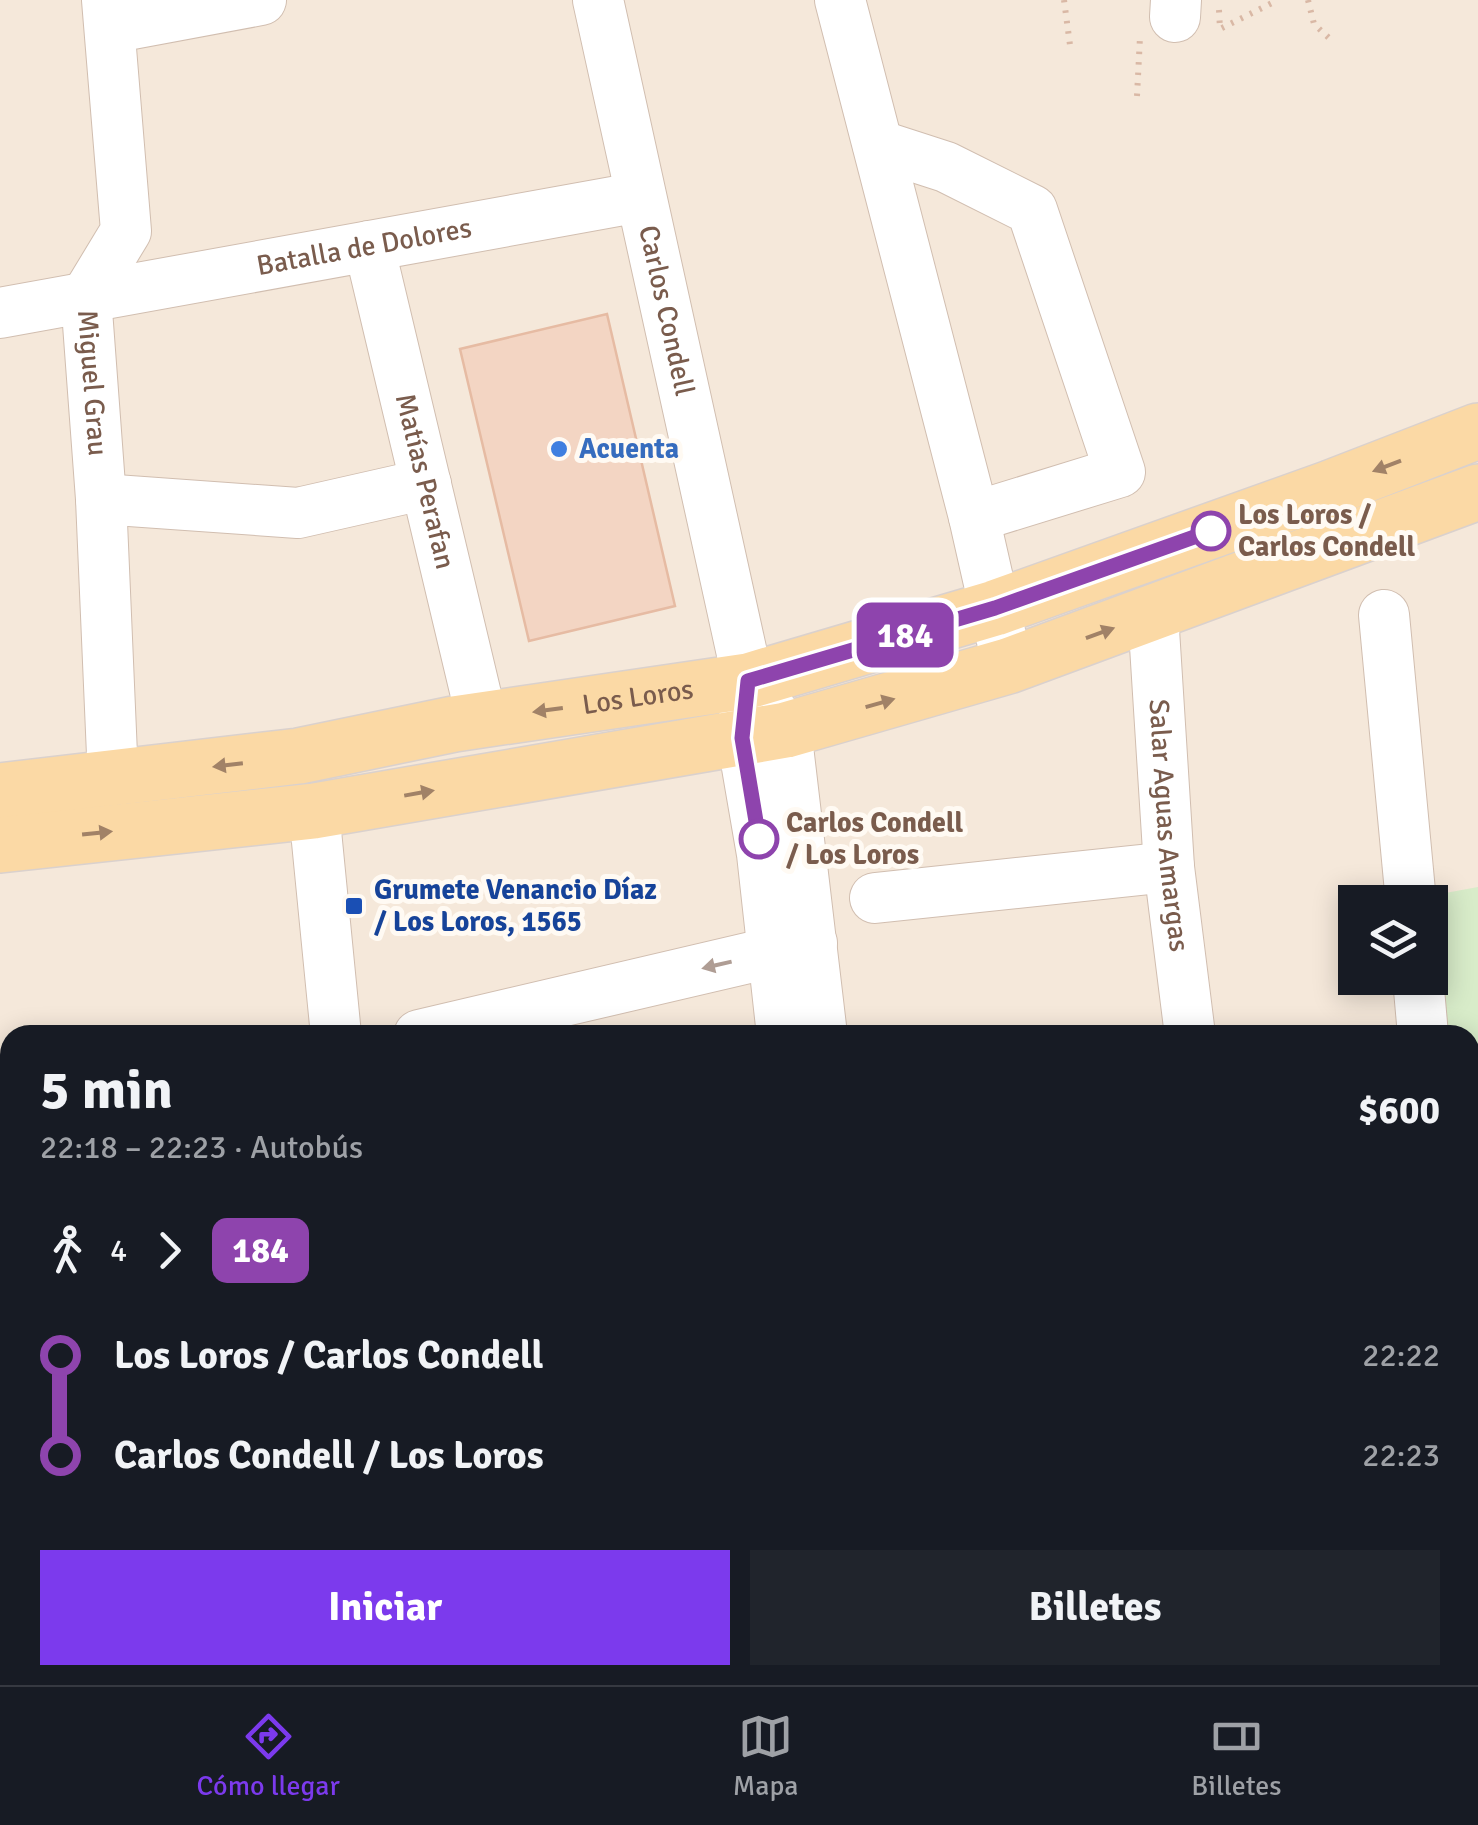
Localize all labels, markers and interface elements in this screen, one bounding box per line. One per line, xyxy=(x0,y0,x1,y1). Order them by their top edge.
street label: Batalla de Dolores xyxy=(254,211,474,283)
street label: Carlos Condell xyxy=(631,222,702,399)
street label: Miguel Grau xyxy=(70,309,115,457)
street label: Matías Perafan xyxy=(388,390,462,572)
place label: Acuenta xyxy=(579,432,679,466)
marker: Acuenta xyxy=(548,438,570,460)
one-way arrow xyxy=(1372,459,1402,475)
place label: Los Loros / Carlos Condell xyxy=(1238,498,1415,564)
marker: Los Loros / Carlos Condell xyxy=(1192,512,1230,550)
line badge: 184 xyxy=(848,602,962,668)
text: 184 xyxy=(877,614,933,657)
one-way arrow xyxy=(1085,625,1115,640)
street label: Los Loros xyxy=(580,672,696,722)
one-way arrow xyxy=(865,695,896,710)
street label: Salar Aguas Amargas xyxy=(1141,698,1196,954)
one-way arrow xyxy=(532,703,563,719)
one-way arrow xyxy=(211,757,243,773)
one-way arrow xyxy=(404,785,435,800)
place label: Carlos Condell / Los Loros xyxy=(786,806,963,872)
marker: Carlos Condell / Los Loros xyxy=(740,820,778,858)
one-way arrow xyxy=(81,825,113,841)
place label: Grumete Venancio Díaz / Los Loros, 1565 xyxy=(374,873,657,939)
map controls xyxy=(1338,885,1448,995)
button: layers xyxy=(1338,885,1448,995)
marker: Grumete Venancio Díaz / Los Loros, 1565 xyxy=(343,895,365,917)
one-way arrow xyxy=(701,958,732,973)
text: 5 min xyxy=(40,1056,173,1124)
text: $600 xyxy=(1358,1087,1440,1134)
text: 22:18 – 22:23 · Autobús xyxy=(40,1128,363,1167)
icon: walk xyxy=(40,1223,95,1278)
icon: forward xyxy=(142,1223,197,1278)
text: 184 xyxy=(232,1229,289,1272)
text: 4 xyxy=(110,1231,127,1270)
text: Los Loros / Carlos Condell xyxy=(114,1332,543,1379)
text: 22:22 xyxy=(1362,1336,1440,1375)
text: Carlos Condell / Los Loros xyxy=(114,1432,543,1479)
text: 22:23 xyxy=(1362,1436,1440,1475)
button: Iniciar xyxy=(40,1550,730,1665)
button: Billetes xyxy=(750,1550,1440,1665)
tab: Cómo llegar xyxy=(196,1709,340,1803)
tab: Mapa xyxy=(733,1709,799,1803)
tab: Billetes xyxy=(1191,1709,1282,1803)

